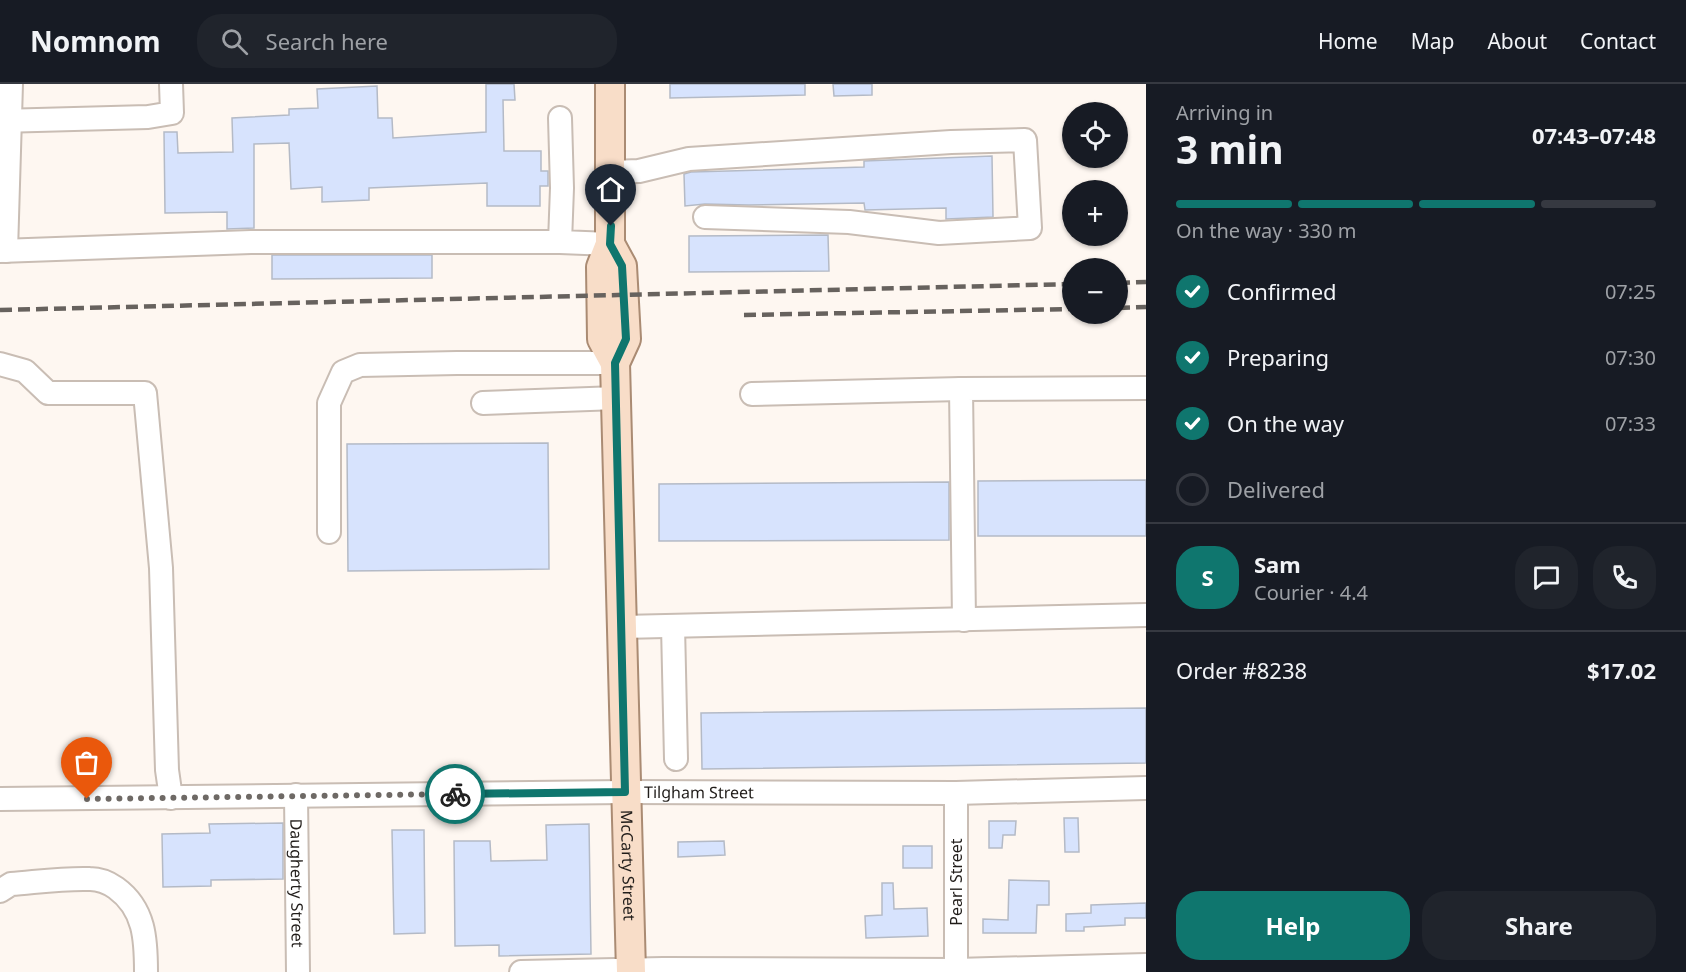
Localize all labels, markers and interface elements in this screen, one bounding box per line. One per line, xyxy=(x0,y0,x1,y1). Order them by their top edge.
search box xyxy=(197,14,617,68)
text: Nomnom xyxy=(30,22,161,60)
icon: search xyxy=(218,25,251,58)
text: Search here xyxy=(266,26,388,56)
text: Home xyxy=(1318,27,1378,55)
text: Map xyxy=(1411,27,1454,55)
text: About xyxy=(1487,27,1547,55)
text: Contact xyxy=(1580,27,1656,55)
text: Arriving in xyxy=(1176,99,1273,126)
map controls xyxy=(1062,102,1128,324)
button: locate xyxy=(1062,102,1128,168)
text: 07:43–07:48 xyxy=(1532,120,1656,150)
text: 3 min xyxy=(1176,122,1283,175)
pin xyxy=(585,164,636,226)
icon: home xyxy=(594,173,627,206)
button: + xyxy=(1062,180,1128,246)
text: On the way · 330 m xyxy=(1176,217,1356,244)
button: − xyxy=(1062,258,1128,324)
icon: check xyxy=(1176,275,1209,308)
text: Confirmed xyxy=(1227,276,1337,306)
text: 07:25 xyxy=(1605,278,1656,305)
icon: check xyxy=(1176,341,1209,374)
text: Preparing xyxy=(1227,342,1329,372)
text: 07:30 xyxy=(1605,344,1656,371)
icon: check xyxy=(1176,407,1209,440)
text: On the way xyxy=(1227,408,1344,438)
text: 07:33 xyxy=(1605,410,1656,437)
text: Delivered xyxy=(1227,474,1325,504)
button: chat xyxy=(1515,546,1578,609)
button: phone xyxy=(1593,546,1656,609)
text: Sam xyxy=(1254,549,1301,579)
text: S xyxy=(1201,562,1214,592)
text: Courier · 4.4 xyxy=(1254,579,1368,606)
text: Order #8238 xyxy=(1176,655,1307,685)
text: $17.02 xyxy=(1587,655,1656,685)
pin xyxy=(61,737,112,799)
icon: bag xyxy=(70,746,103,779)
courier xyxy=(425,764,485,824)
icon: bike xyxy=(439,778,472,811)
street label: Tilgham Street xyxy=(644,781,754,803)
street label: McCarty Street xyxy=(616,810,641,921)
street label: Daugherty Street xyxy=(285,818,309,948)
street label: Pearl Street xyxy=(945,838,967,926)
button: Help xyxy=(1176,891,1410,960)
button: Share xyxy=(1422,891,1656,960)

